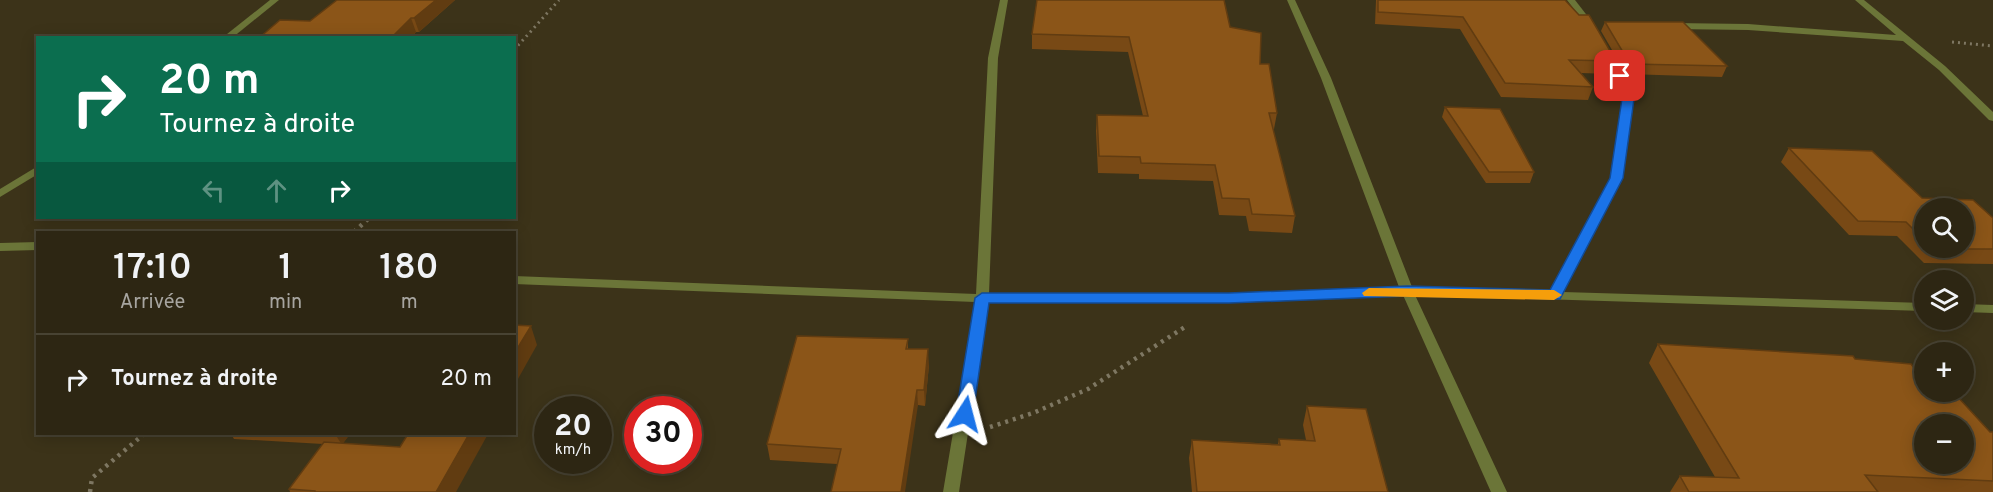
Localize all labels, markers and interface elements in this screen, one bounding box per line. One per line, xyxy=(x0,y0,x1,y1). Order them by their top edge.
pin xyxy=(1594,50,1645,101)
text: 20 m xyxy=(159,56,260,109)
icon: arrive xyxy=(1603,59,1636,92)
icon: right xyxy=(60,60,138,138)
text: Tournez à droite xyxy=(159,108,355,142)
icon: left xyxy=(197,174,230,207)
icon: ahead xyxy=(260,174,293,207)
icon: right xyxy=(323,174,356,207)
map controls xyxy=(1914,198,1974,474)
button: search xyxy=(1914,198,1974,258)
text: 17:10 xyxy=(113,246,192,292)
text: 1 xyxy=(279,246,293,292)
text: 180 xyxy=(379,246,439,292)
button: layers xyxy=(1914,270,1974,330)
text: Arrivée xyxy=(120,290,185,316)
text: min xyxy=(269,290,302,316)
text: m xyxy=(401,290,418,316)
button: + xyxy=(1914,342,1974,402)
icon: right xyxy=(60,363,93,396)
text: Tournez à droite xyxy=(111,366,278,393)
text: 20 m xyxy=(441,366,492,393)
position arrow xyxy=(933,382,997,446)
speed limit sign: 30 xyxy=(624,396,702,474)
text: 20 xyxy=(554,409,592,446)
button: − xyxy=(1914,414,1974,474)
text: km/h xyxy=(555,441,591,460)

